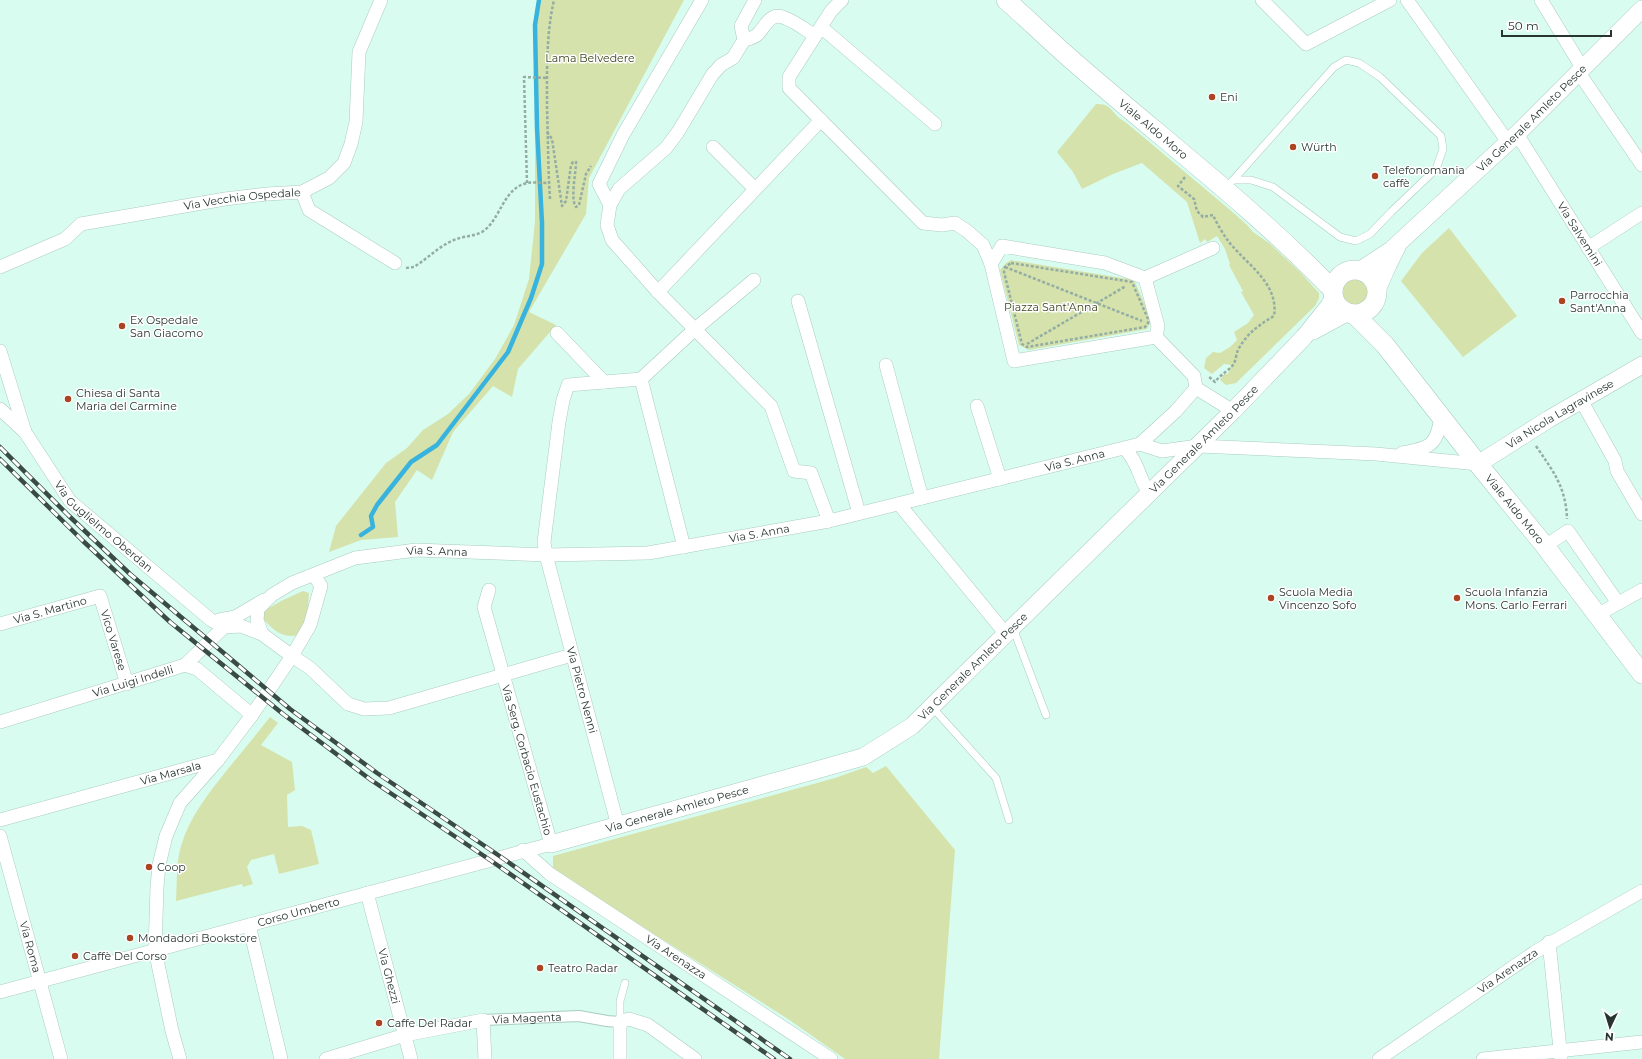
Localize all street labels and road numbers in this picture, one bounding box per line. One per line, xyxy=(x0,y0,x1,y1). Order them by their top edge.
street label: Via Generale Amleto Pesce xyxy=(1474,61,1590,175)
street label: Viale Aldo Moro xyxy=(1116,96,1191,162)
street label: Via Vecchia Ospedale xyxy=(183,185,301,213)
street label: Via Salvemini xyxy=(1554,199,1605,269)
street label: Via Nicola Lagravinese xyxy=(1503,376,1616,451)
street label: Via Generale Amleto Pesce xyxy=(1146,382,1261,496)
street label: Via S. Anna xyxy=(1043,446,1106,474)
street label: Viale Aldo Moro xyxy=(1482,471,1548,547)
street label: Via Guglielmo Oberdan xyxy=(52,478,156,575)
street label: Via S. Anna xyxy=(728,521,791,546)
street label: Via S. Anna xyxy=(406,543,468,559)
street label: Via S. Martino xyxy=(12,593,88,627)
street label: Vico Varese xyxy=(98,608,130,673)
street label: Via Generale Amleto Pesce xyxy=(915,609,1031,723)
street label: Via Pietro Nenni xyxy=(564,645,600,735)
street label: Via Luigi Indelli xyxy=(91,662,175,700)
street label: Via Serg. Corbacio Eustachio xyxy=(499,683,555,837)
street label: Via Marsala xyxy=(139,758,203,788)
street label: Via Generale Amleto Pesce xyxy=(604,782,751,835)
street label: Corso Umberto xyxy=(256,894,341,930)
street label: Via Roma xyxy=(17,920,44,974)
street label: Via Arenazza xyxy=(643,932,709,982)
street label: Via Arenazza xyxy=(1475,945,1541,996)
street label: Via Ghezzi xyxy=(375,947,403,1005)
street label: Via Magenta xyxy=(492,1010,562,1027)

